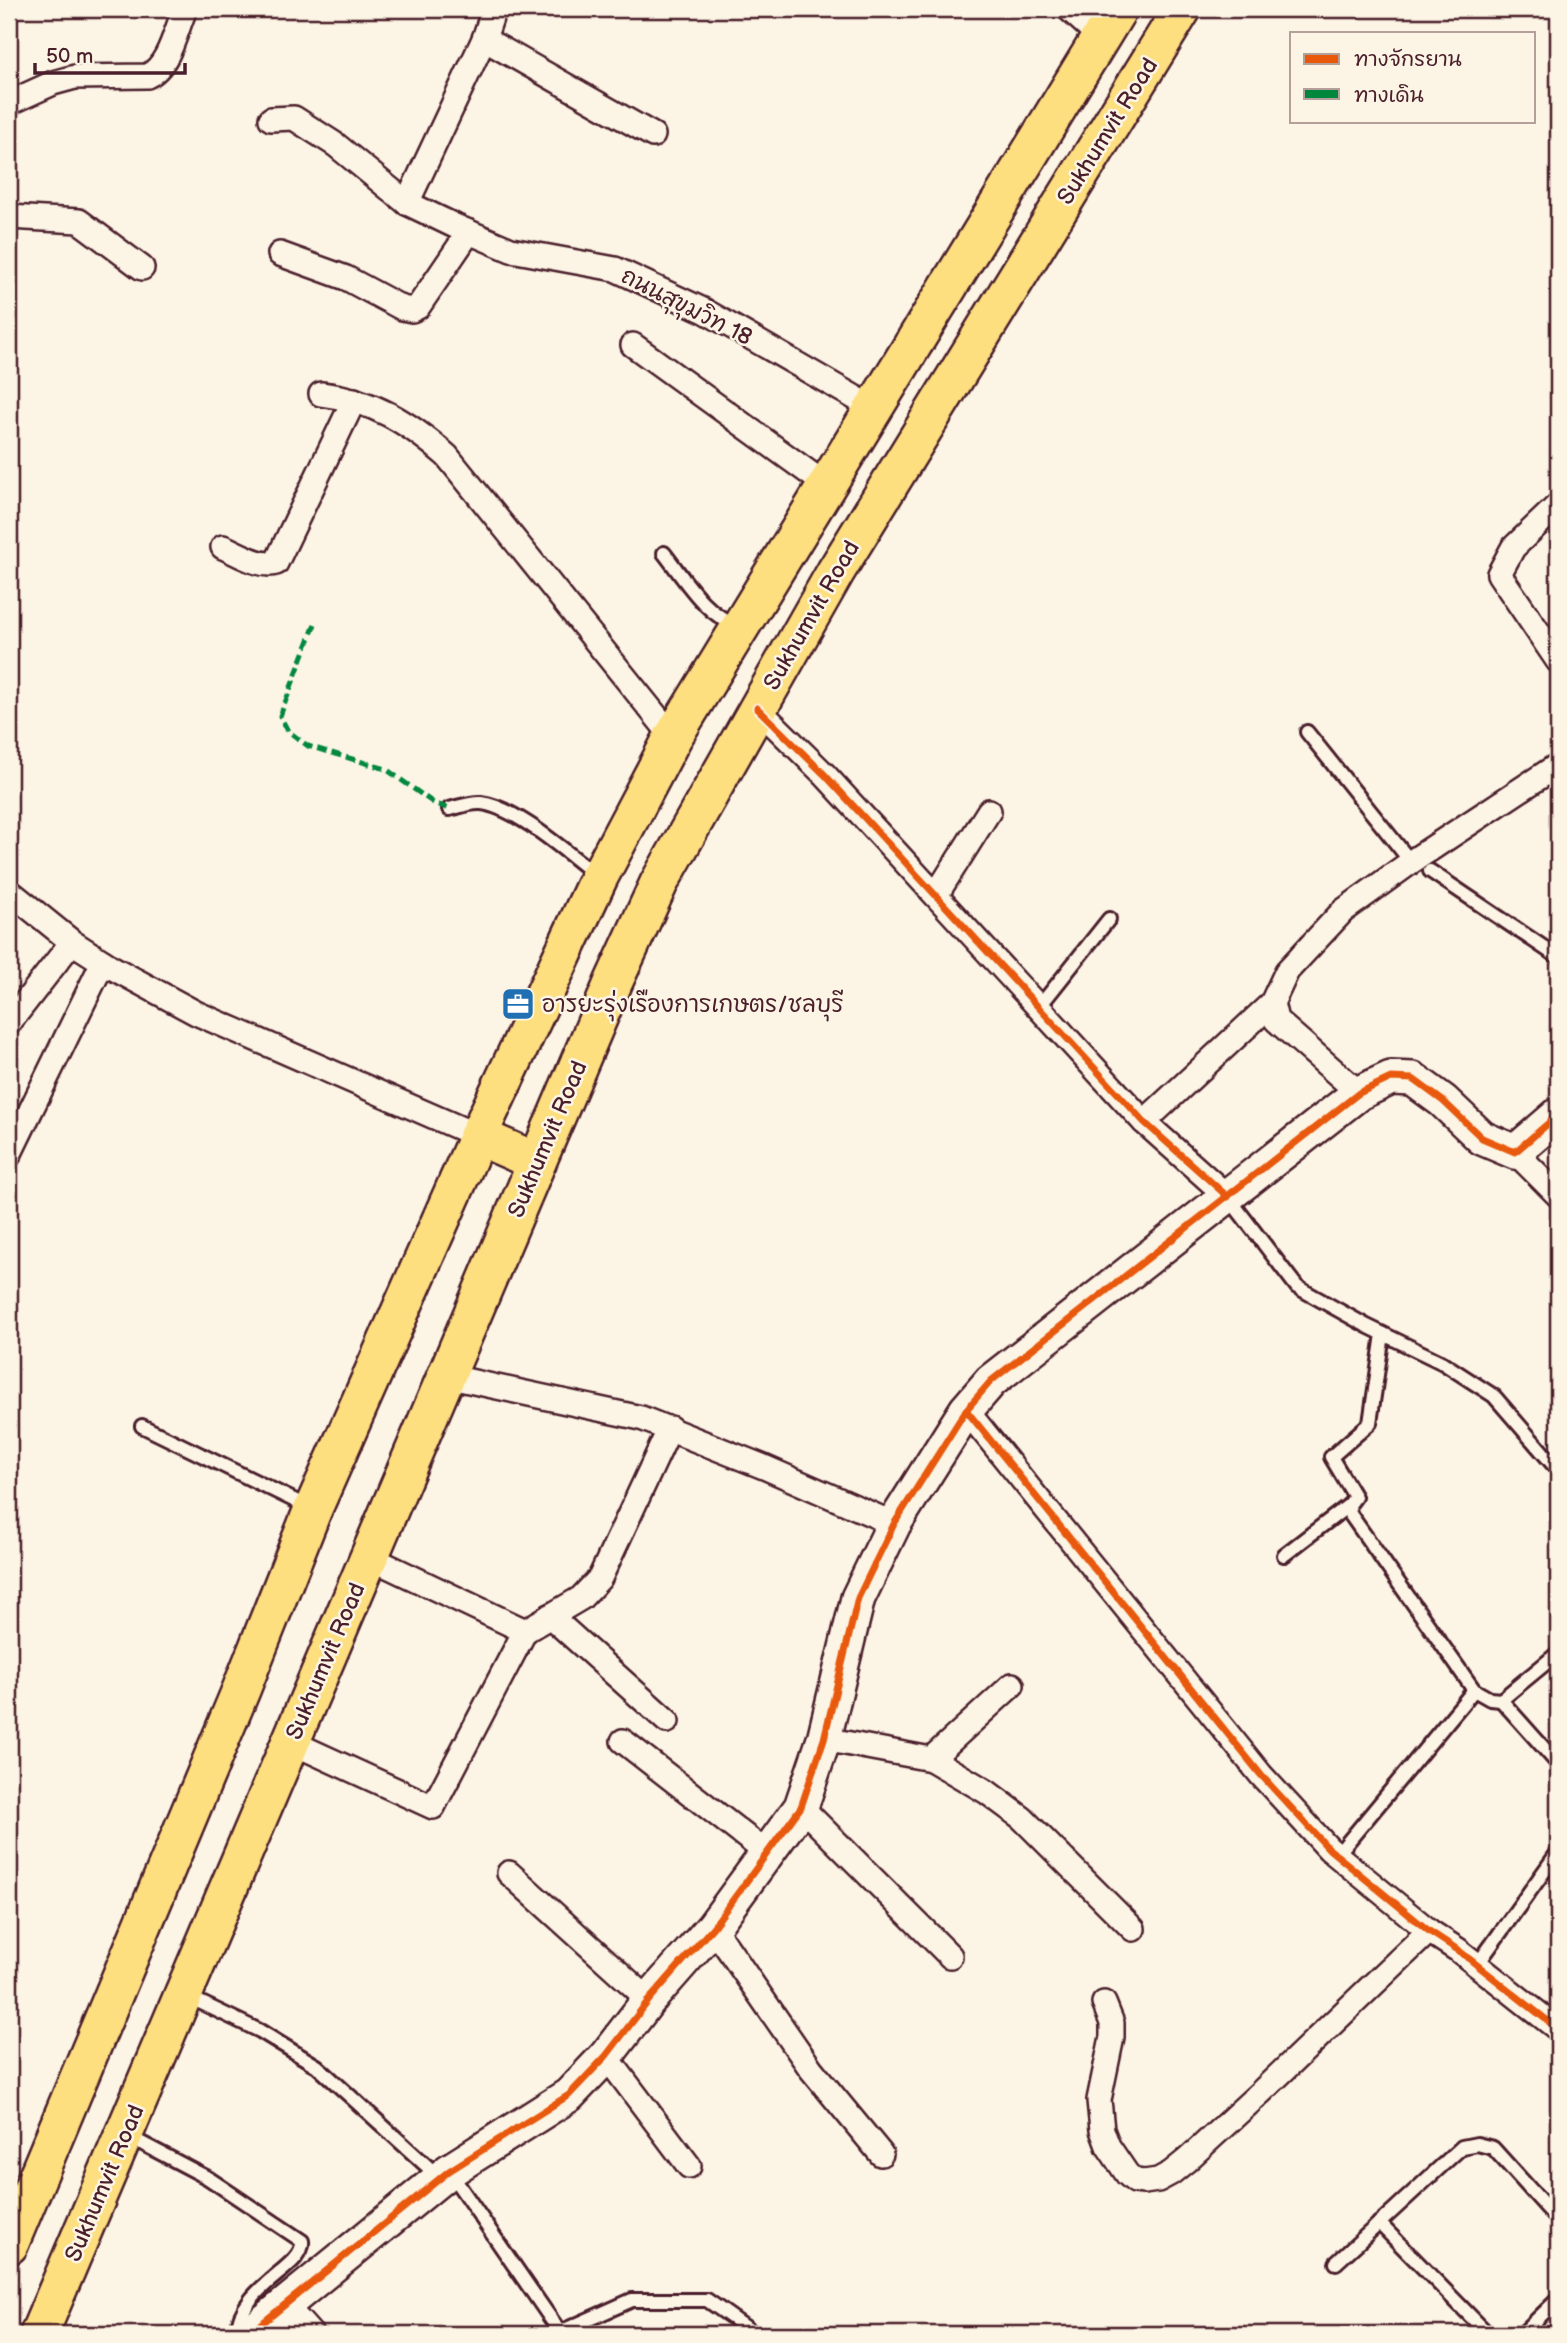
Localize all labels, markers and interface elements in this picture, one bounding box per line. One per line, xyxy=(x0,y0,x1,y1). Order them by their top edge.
scale bar xyxy=(35,32,186,76)
legend xyxy=(1290,32,1536,122)
text: 50 m xyxy=(46,44,93,69)
text: ทางจักรยาน xyxy=(1354,47,1462,72)
street label: Sukhumvit Road xyxy=(1052,53,1164,210)
text: ทางเดิน xyxy=(1354,83,1424,108)
street label: ถนนสุขุมวิท 18 xyxy=(615,261,757,355)
street label: Sukhumvit Road xyxy=(758,536,866,695)
office icon: อารยะรุ่งเรืองการเกษตร/ชลบุรี xyxy=(499,985,537,1023)
place label: อารยะรุ่งเรืองการเกษตร/ชลบุรี xyxy=(542,989,844,1022)
street label: Sukhumvit Road xyxy=(502,1057,594,1222)
street label: Sukhumvit Road xyxy=(280,1579,372,1744)
street label: Sukhumvit Road xyxy=(59,2101,151,2266)

